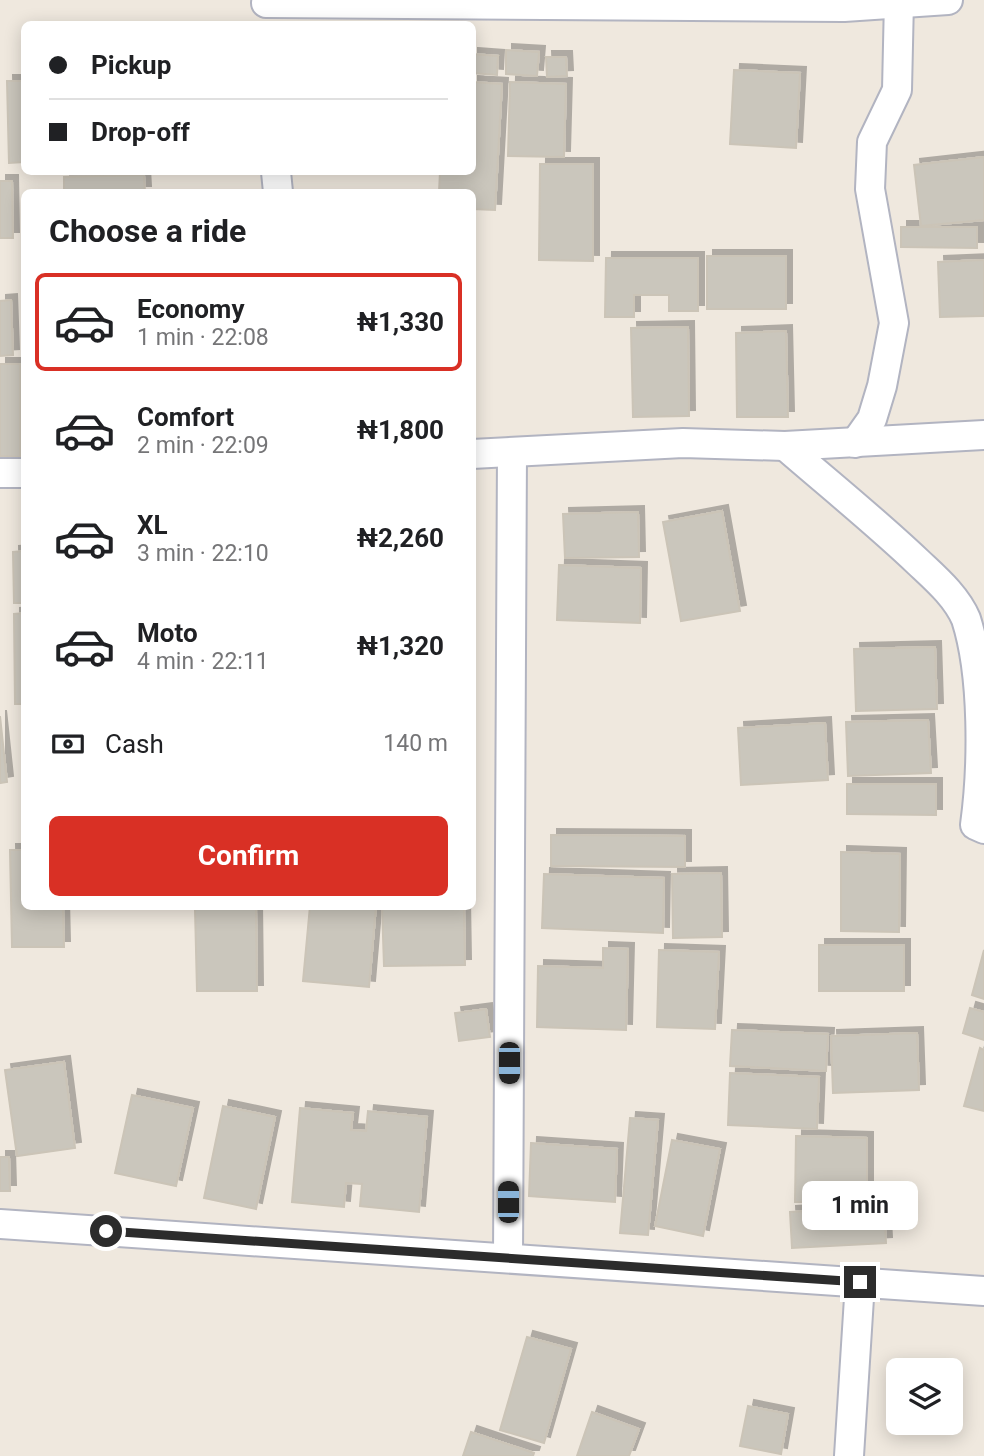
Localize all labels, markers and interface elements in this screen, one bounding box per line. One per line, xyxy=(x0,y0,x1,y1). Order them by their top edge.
text: Pickup xyxy=(91,50,171,80)
text: Drop-off xyxy=(91,117,190,147)
text: Choose a ride xyxy=(49,212,246,250)
icon: car xyxy=(53,291,116,354)
text: Economy xyxy=(137,294,244,324)
text: ₦1,330 xyxy=(357,307,444,337)
text: 1 min · 22:08 xyxy=(137,324,269,351)
icon: car xyxy=(53,399,116,462)
text: Comfort xyxy=(137,402,234,432)
text: ₦1,800 xyxy=(357,415,444,445)
text: 2 min · 22:09 xyxy=(137,432,269,459)
icon: car xyxy=(53,507,116,570)
text: XL xyxy=(137,510,168,540)
text: ₦2,260 xyxy=(357,523,444,553)
text: 3 min · 22:10 xyxy=(137,540,269,567)
icon: car xyxy=(53,615,116,678)
text: Moto xyxy=(137,618,198,648)
text: ₦1,320 xyxy=(357,631,444,661)
text: 4 min · 22:11 xyxy=(137,648,269,675)
icon: cash xyxy=(49,725,87,763)
text: Cash xyxy=(105,729,164,759)
text: 140 m xyxy=(383,730,448,757)
button: Confirm xyxy=(49,816,448,896)
car xyxy=(499,1042,520,1084)
callout: 1 min xyxy=(802,1180,918,1230)
car xyxy=(498,1181,519,1223)
text: 1 min xyxy=(831,1192,889,1219)
route start xyxy=(90,1215,122,1247)
route end xyxy=(844,1266,876,1298)
map controls xyxy=(886,1358,963,1435)
button: layers xyxy=(886,1358,963,1435)

